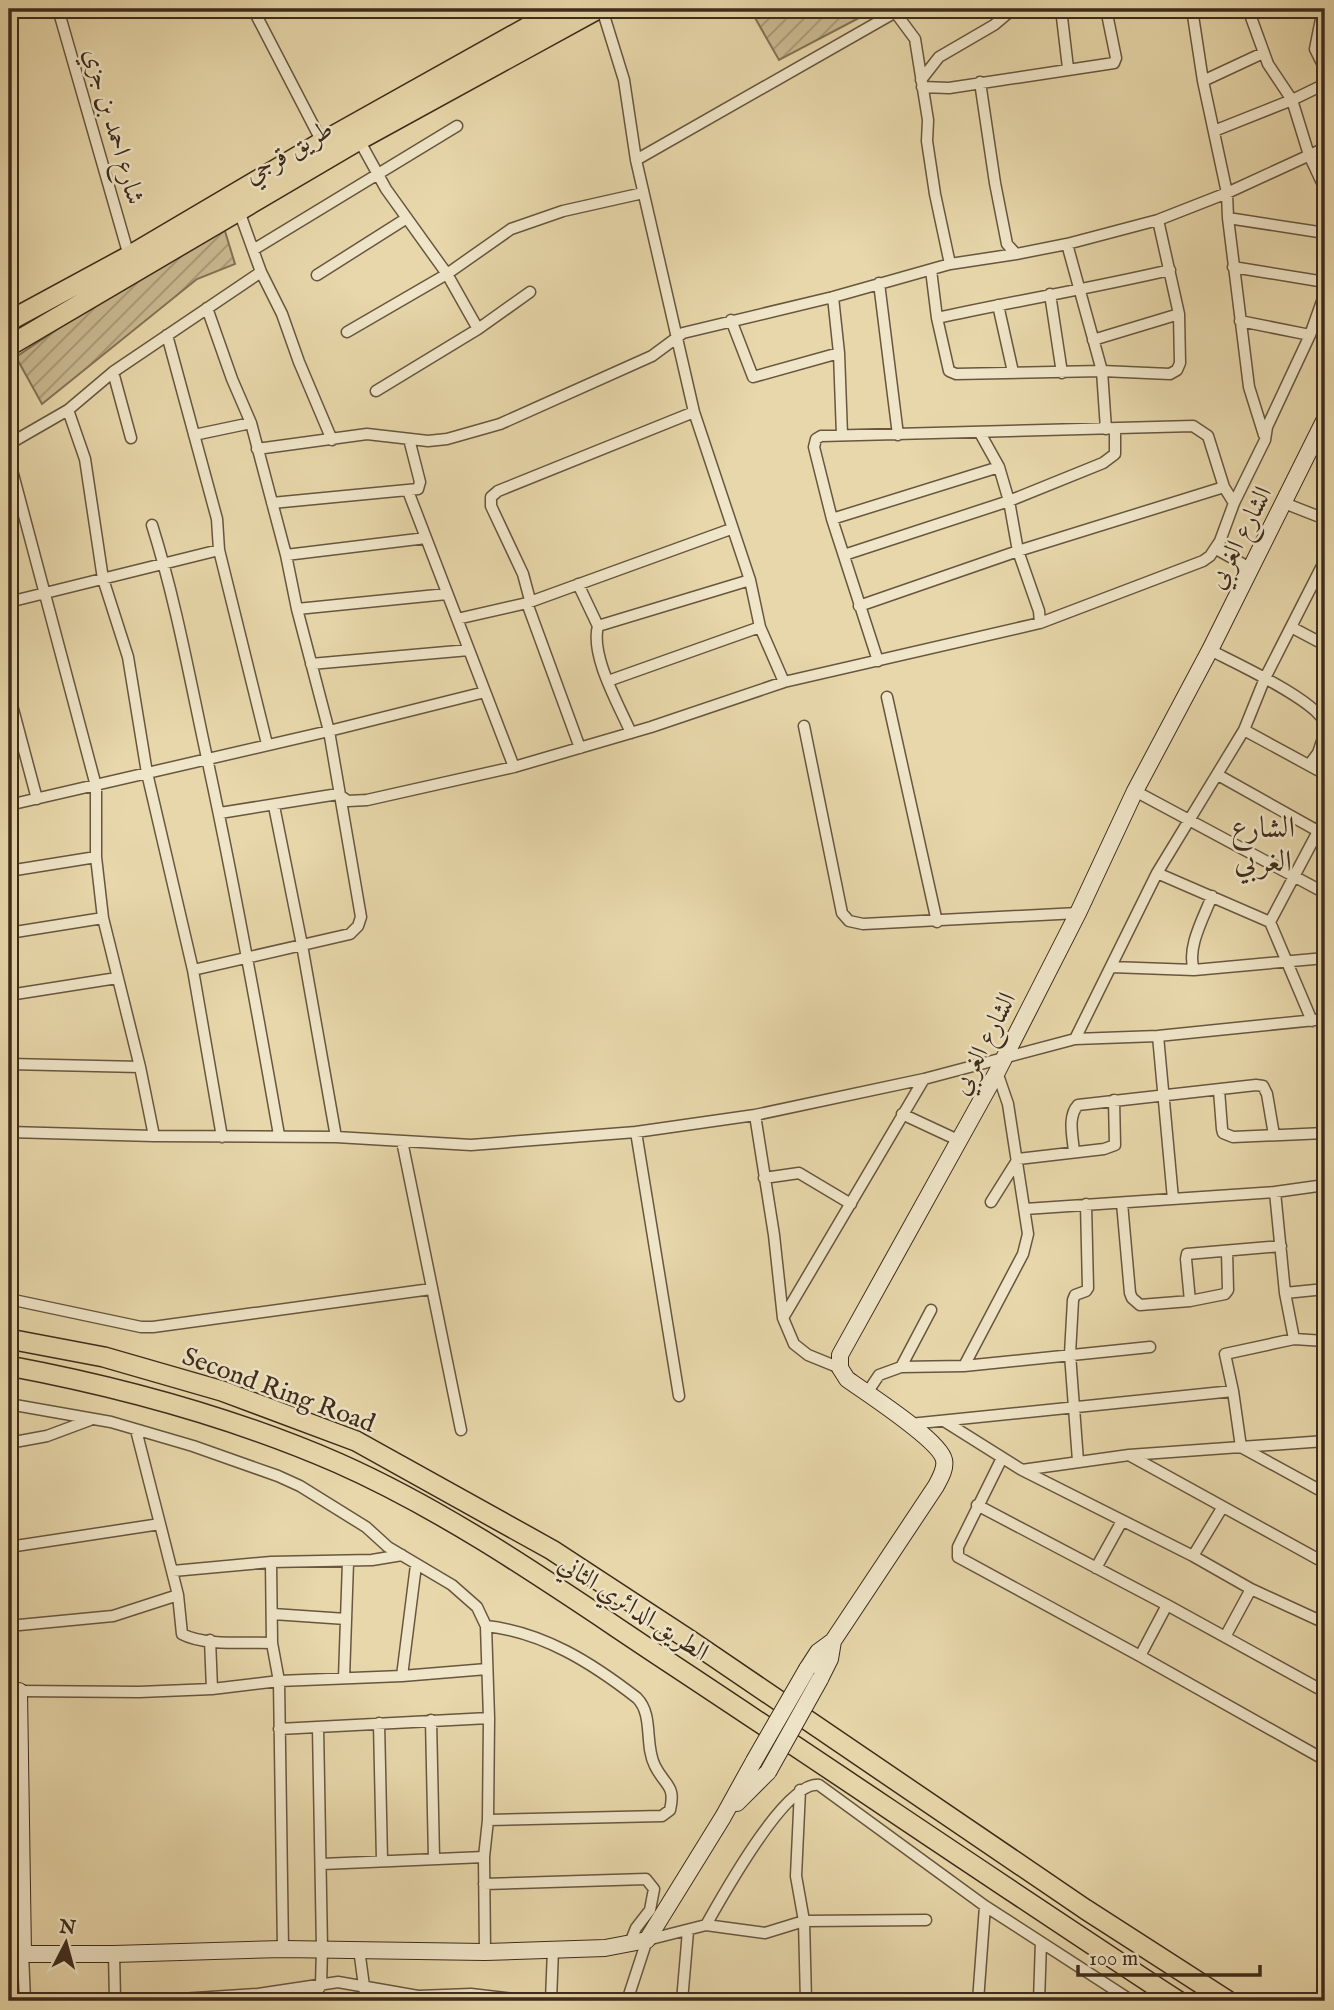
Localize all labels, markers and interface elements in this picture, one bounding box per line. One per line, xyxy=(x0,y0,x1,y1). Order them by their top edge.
street label: شارع احمد بن جزي xyxy=(72,44,152,210)
street label: طريق قرجي xyxy=(238,113,341,195)
street label: الشارع الغربي xyxy=(1200,481,1284,596)
district label: الشارع الغربي xyxy=(1231,810,1295,885)
street label: الشارع الغربي xyxy=(944,987,1028,1102)
street label: Second Ring Road xyxy=(178,1340,380,1441)
street label: الطريق الدائري الثاني xyxy=(549,1547,715,1673)
north arrow xyxy=(32,1909,102,1979)
text: N xyxy=(57,1915,78,1941)
scale bar xyxy=(1078,1933,1260,1977)
text: 100 m xyxy=(1089,1946,1138,1973)

